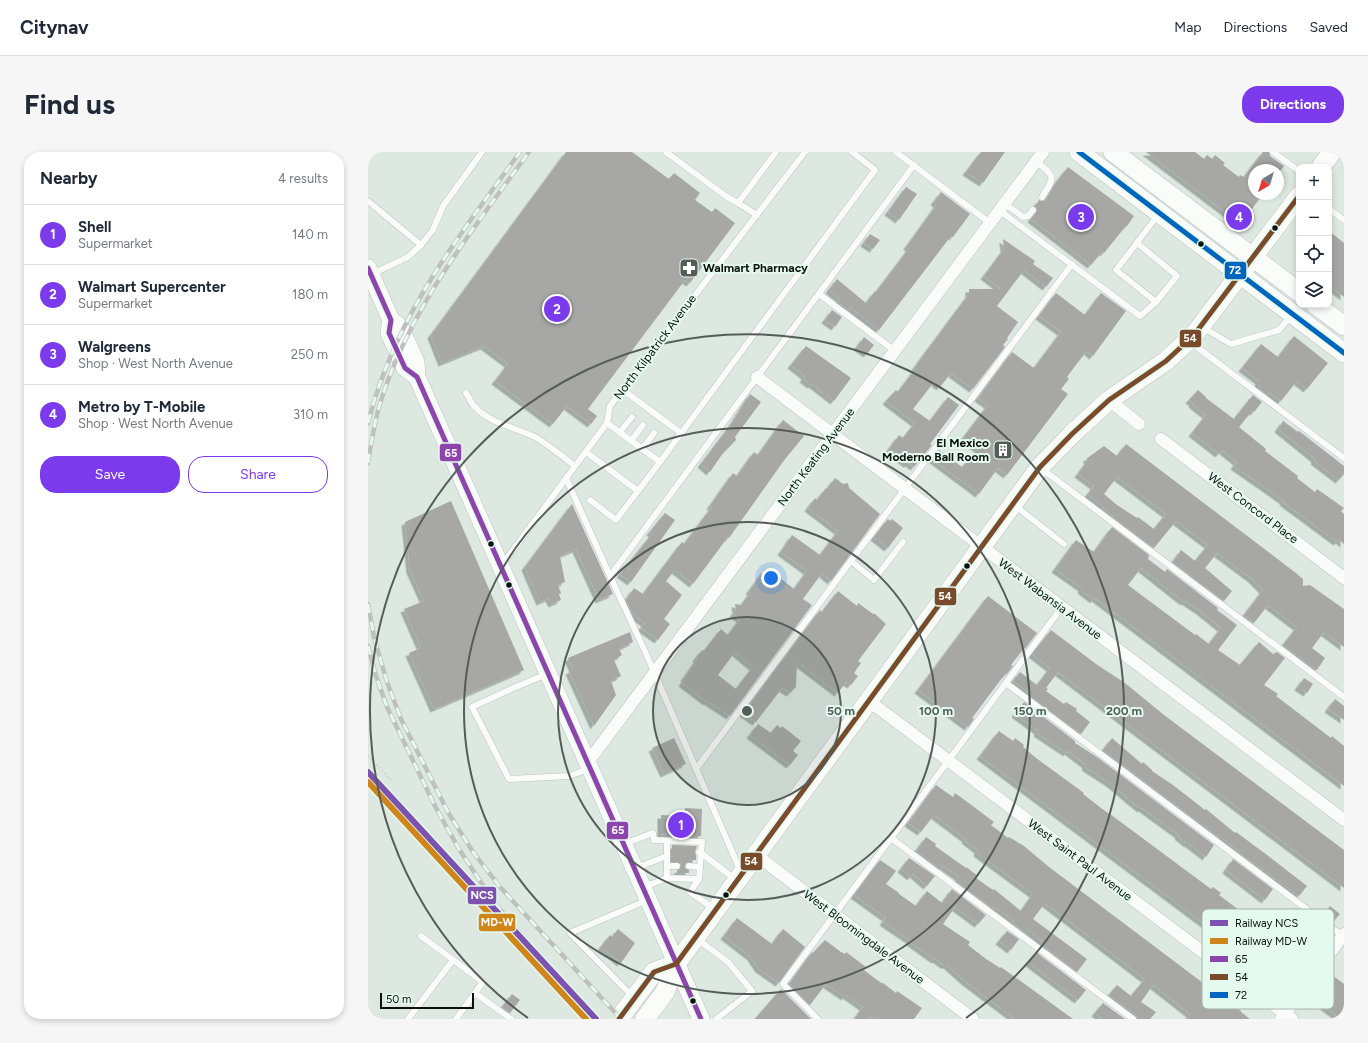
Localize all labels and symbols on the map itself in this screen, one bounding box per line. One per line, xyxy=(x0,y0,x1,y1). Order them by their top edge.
north arrow xyxy=(1248,164,1284,200)
pin: 3 xyxy=(1068,202,1094,232)
pin: 4 xyxy=(1226,202,1252,232)
unlabelled marker xyxy=(1270,223,1280,233)
unlabelled marker xyxy=(1196,239,1206,249)
pharmacy icon: Walmart Pharmacy xyxy=(678,257,700,279)
place label: Walmart Pharmacy xyxy=(703,261,808,275)
line badge: 72 xyxy=(1224,261,1247,280)
text: 72 xyxy=(1229,264,1241,277)
street label: North Kilpatrick Avenue xyxy=(611,291,699,402)
pin: 2 xyxy=(544,294,570,324)
line badge: 54 xyxy=(1179,329,1202,348)
text: 54 xyxy=(1183,332,1197,345)
street label: North Keating Avenue xyxy=(775,405,858,509)
place label: El Mexico Moderno Ball Room xyxy=(882,436,989,464)
building icon: El Mexico Moderno Ball Room xyxy=(992,439,1014,461)
line badge: 65 xyxy=(439,443,462,462)
text: 65 xyxy=(445,447,457,460)
street label: West Concord Place xyxy=(1205,470,1301,547)
unlabelled marker xyxy=(486,539,496,549)
street label: West Wabansia Avenue xyxy=(996,556,1105,643)
unlabelled marker xyxy=(962,561,972,571)
your location xyxy=(761,568,781,588)
unlabelled marker xyxy=(504,580,514,590)
line badge: 54 xyxy=(934,587,957,606)
text: 54 xyxy=(938,590,952,603)
centre of rings xyxy=(740,704,754,718)
text: 50 m xyxy=(827,704,855,718)
text: 100 m xyxy=(919,704,953,718)
text: 150 m xyxy=(1013,704,1047,718)
text: 200 m xyxy=(1106,704,1142,718)
pin: 1 xyxy=(668,810,694,840)
street label: West Saint Paul Avenue xyxy=(1025,816,1135,904)
line badge: 65 xyxy=(606,821,629,840)
text: 65 xyxy=(612,824,624,837)
line badge: 54 xyxy=(740,852,763,871)
text: 54 xyxy=(744,855,758,868)
line badge: NCS xyxy=(467,886,497,905)
street label: West Bloomingdale Avenue xyxy=(801,887,927,987)
text: NCS xyxy=(470,889,494,902)
unlabelled marker xyxy=(721,890,731,900)
legend xyxy=(1202,909,1334,1009)
line badge: MD-W xyxy=(478,913,516,932)
text: MD-W xyxy=(481,916,513,929)
text: Railway NCS xyxy=(1235,917,1298,930)
text: Railway MD-W xyxy=(1235,935,1307,948)
text: 65 xyxy=(1235,953,1248,966)
text: 54 xyxy=(1235,971,1248,984)
text: 72 xyxy=(1235,989,1247,1002)
scale bar xyxy=(380,991,474,1010)
unlabelled marker xyxy=(688,996,698,1006)

